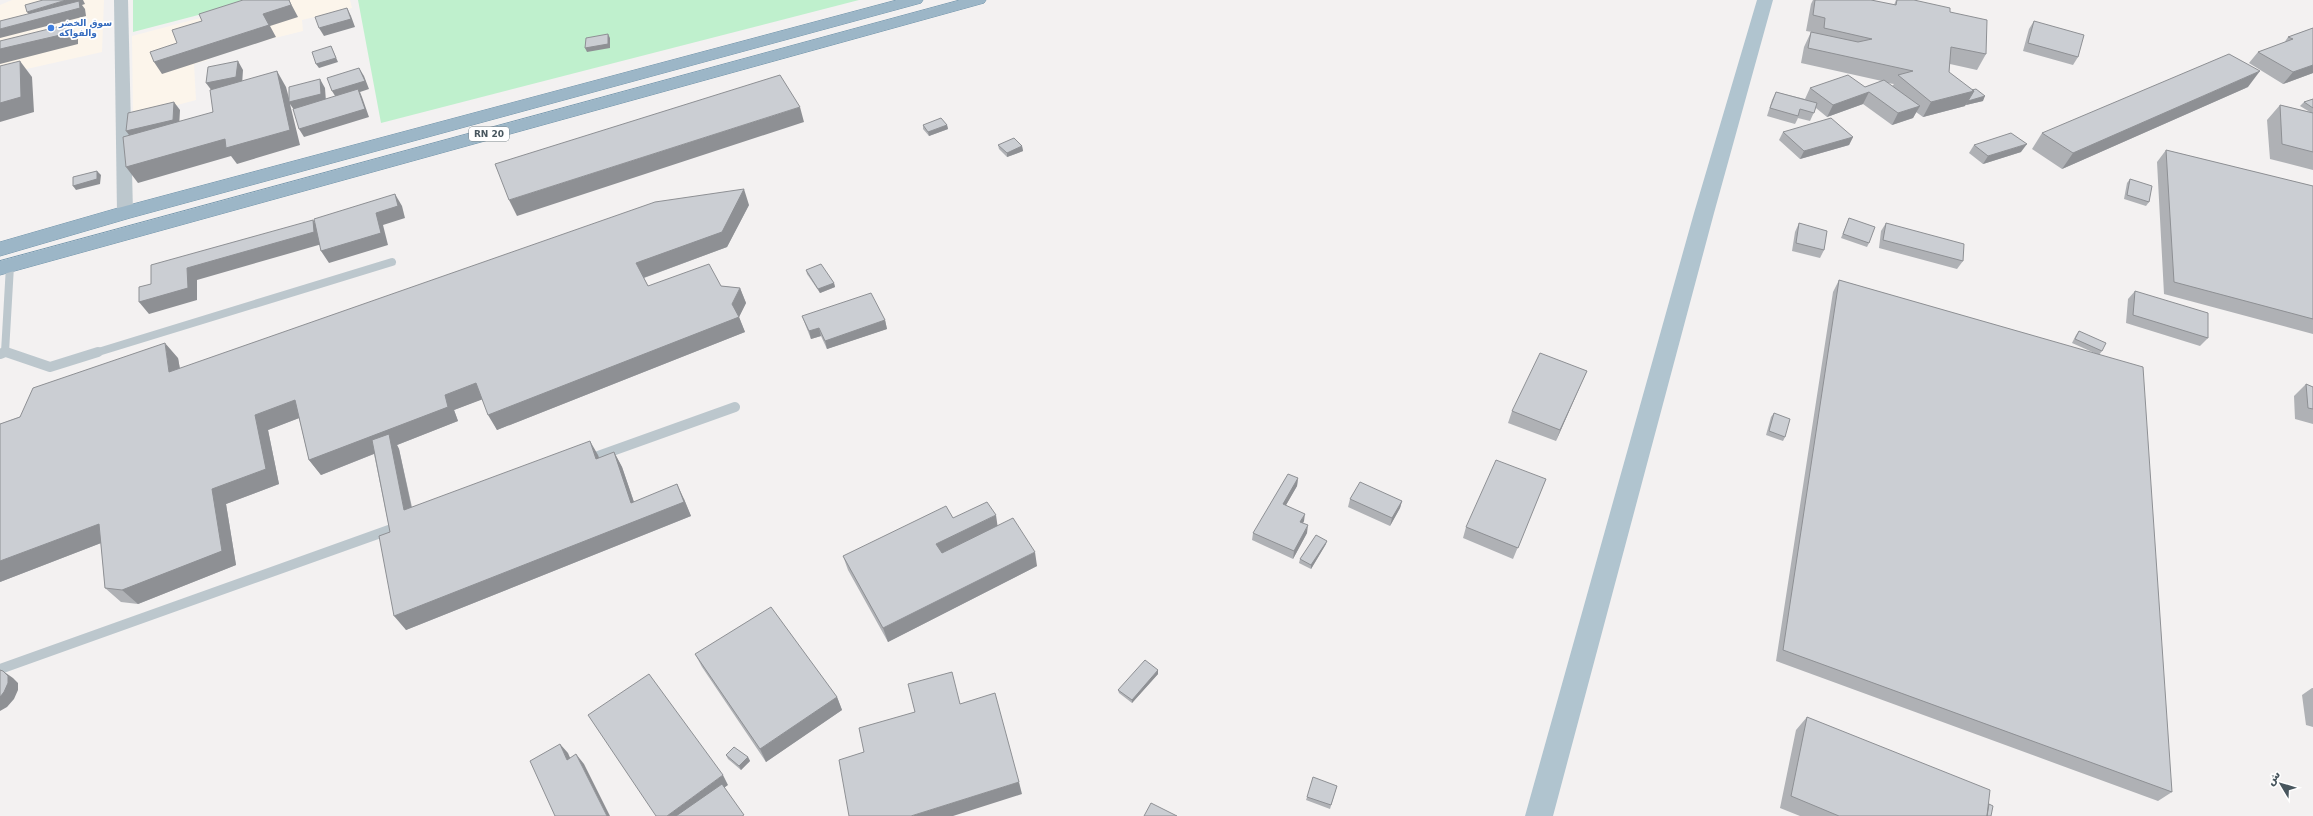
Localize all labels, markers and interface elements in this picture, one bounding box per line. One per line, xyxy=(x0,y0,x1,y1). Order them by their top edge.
place label: سوق الخضر والفواكه xyxy=(58,18,112,39)
marker: سوق الخضر والفواكه xyxy=(46,23,56,33)
road number: RN 20 xyxy=(469,127,509,141)
north arrow xyxy=(2261,764,2301,804)
text: ش xyxy=(2264,768,2283,788)

